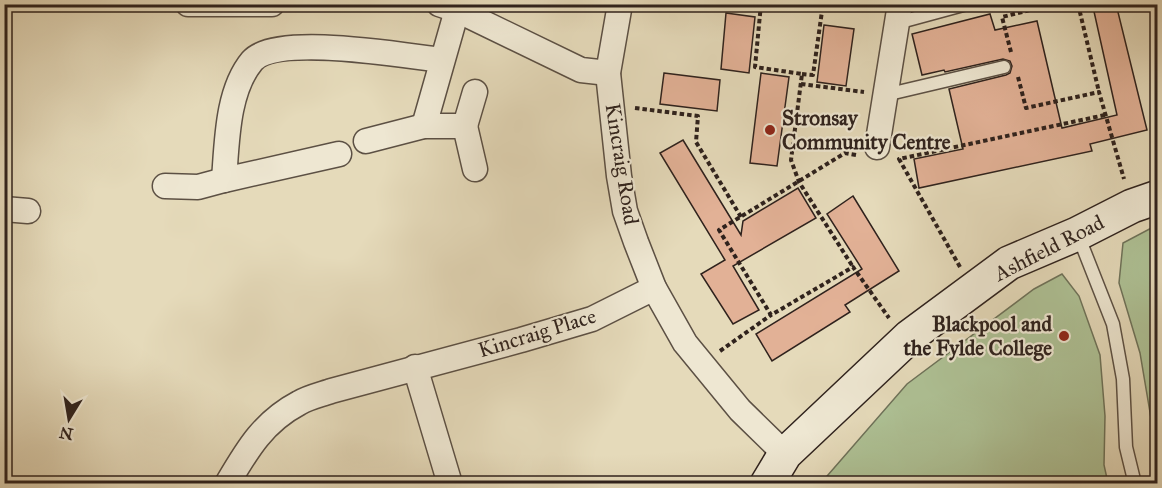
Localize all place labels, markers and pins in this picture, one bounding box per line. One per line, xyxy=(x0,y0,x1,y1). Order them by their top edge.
place label: Stronsay Community Centre xyxy=(782,105,951,155)
marker: Stronsay Community Centre xyxy=(763,123,777,137)
place label: Blackpool and the Fylde College xyxy=(902,311,1052,361)
marker: Blackpool and the Fylde College xyxy=(1057,329,1071,343)

